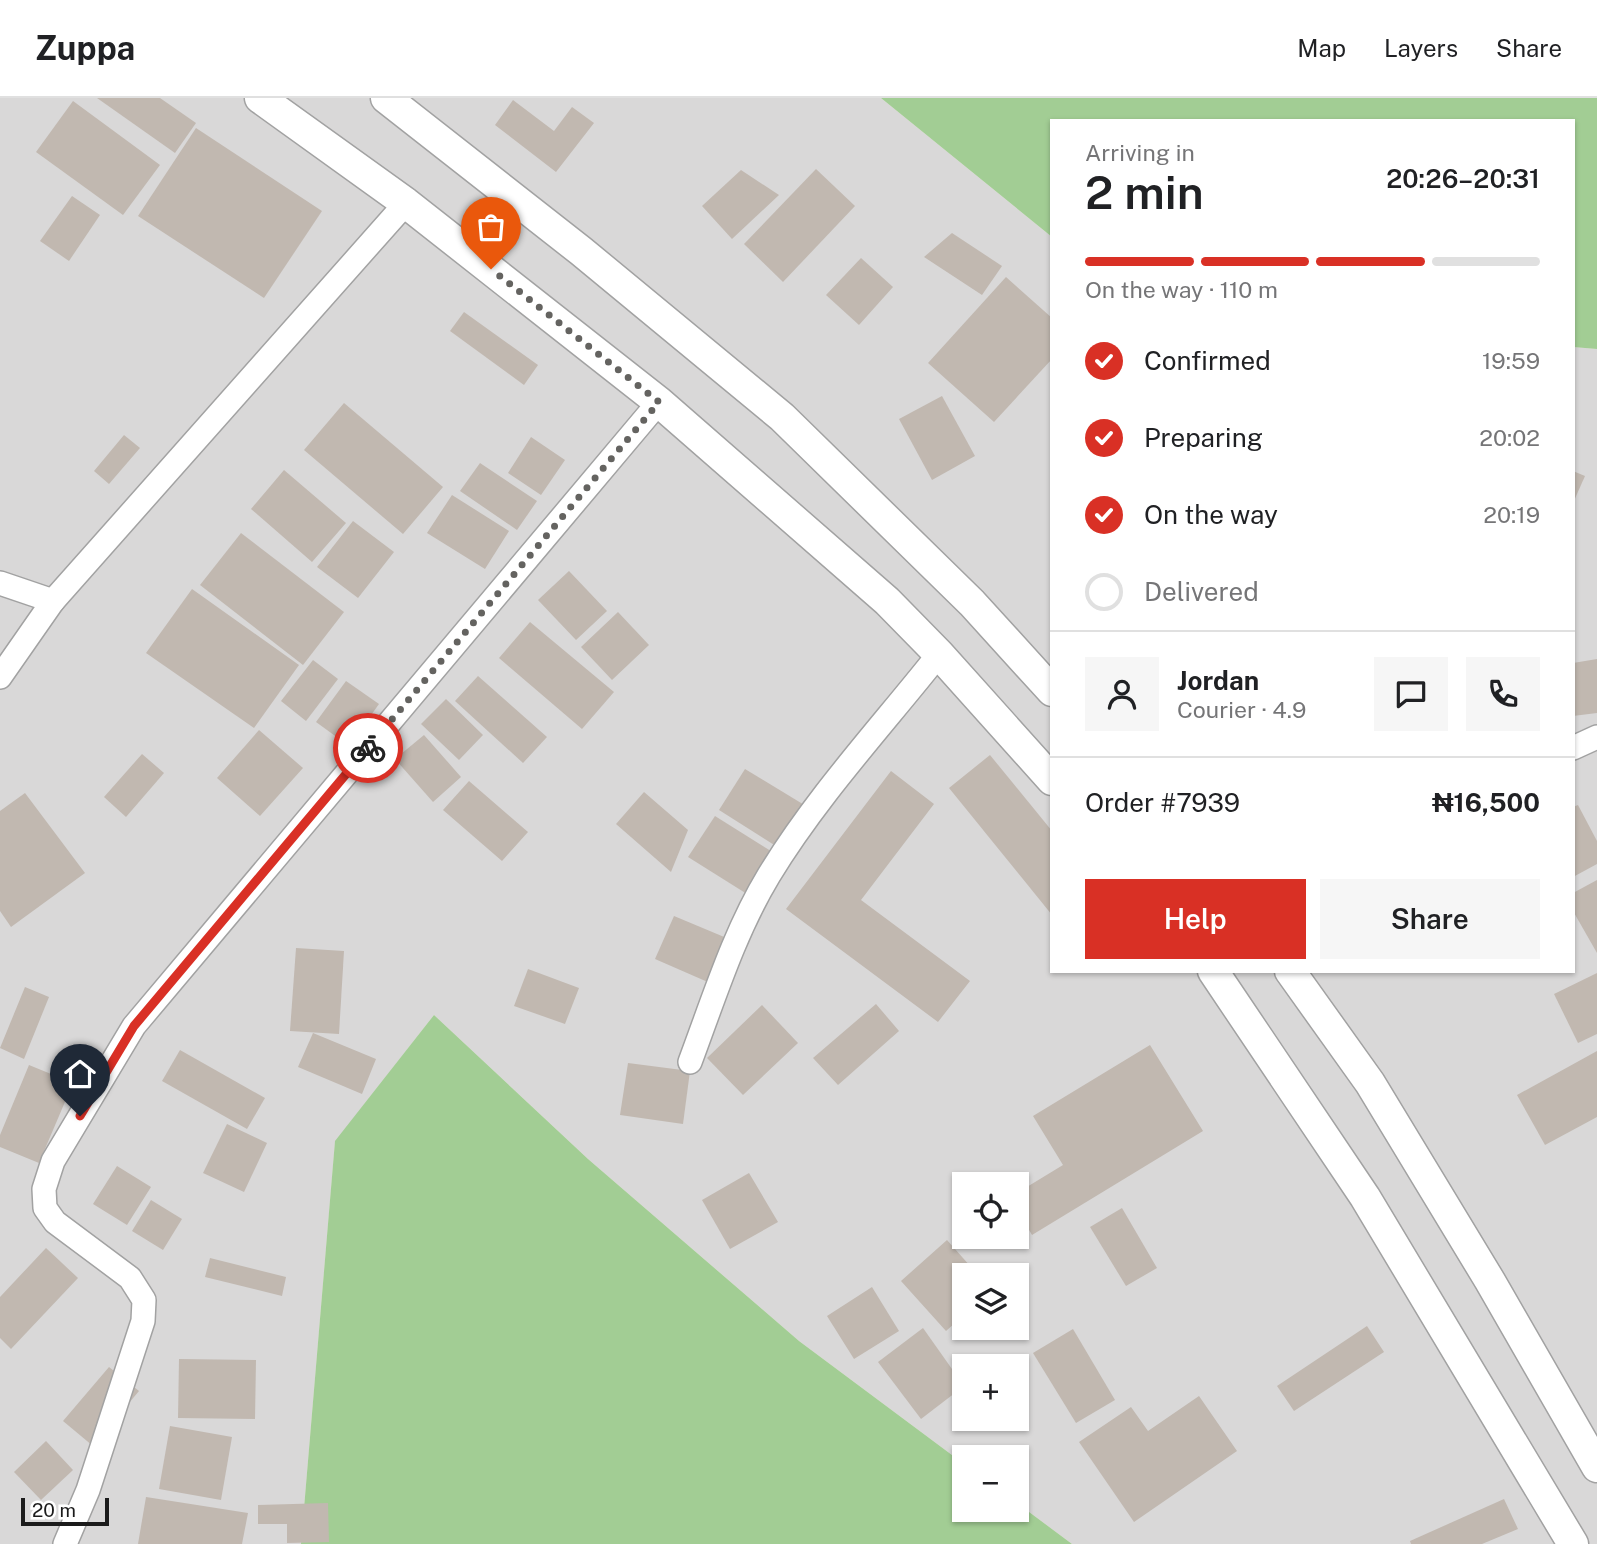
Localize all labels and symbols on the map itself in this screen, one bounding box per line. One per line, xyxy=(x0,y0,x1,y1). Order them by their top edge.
pin xyxy=(461,197,521,269)
courier xyxy=(333,713,403,783)
pin xyxy=(50,1044,110,1116)
scale bar xyxy=(21,1495,108,1527)

